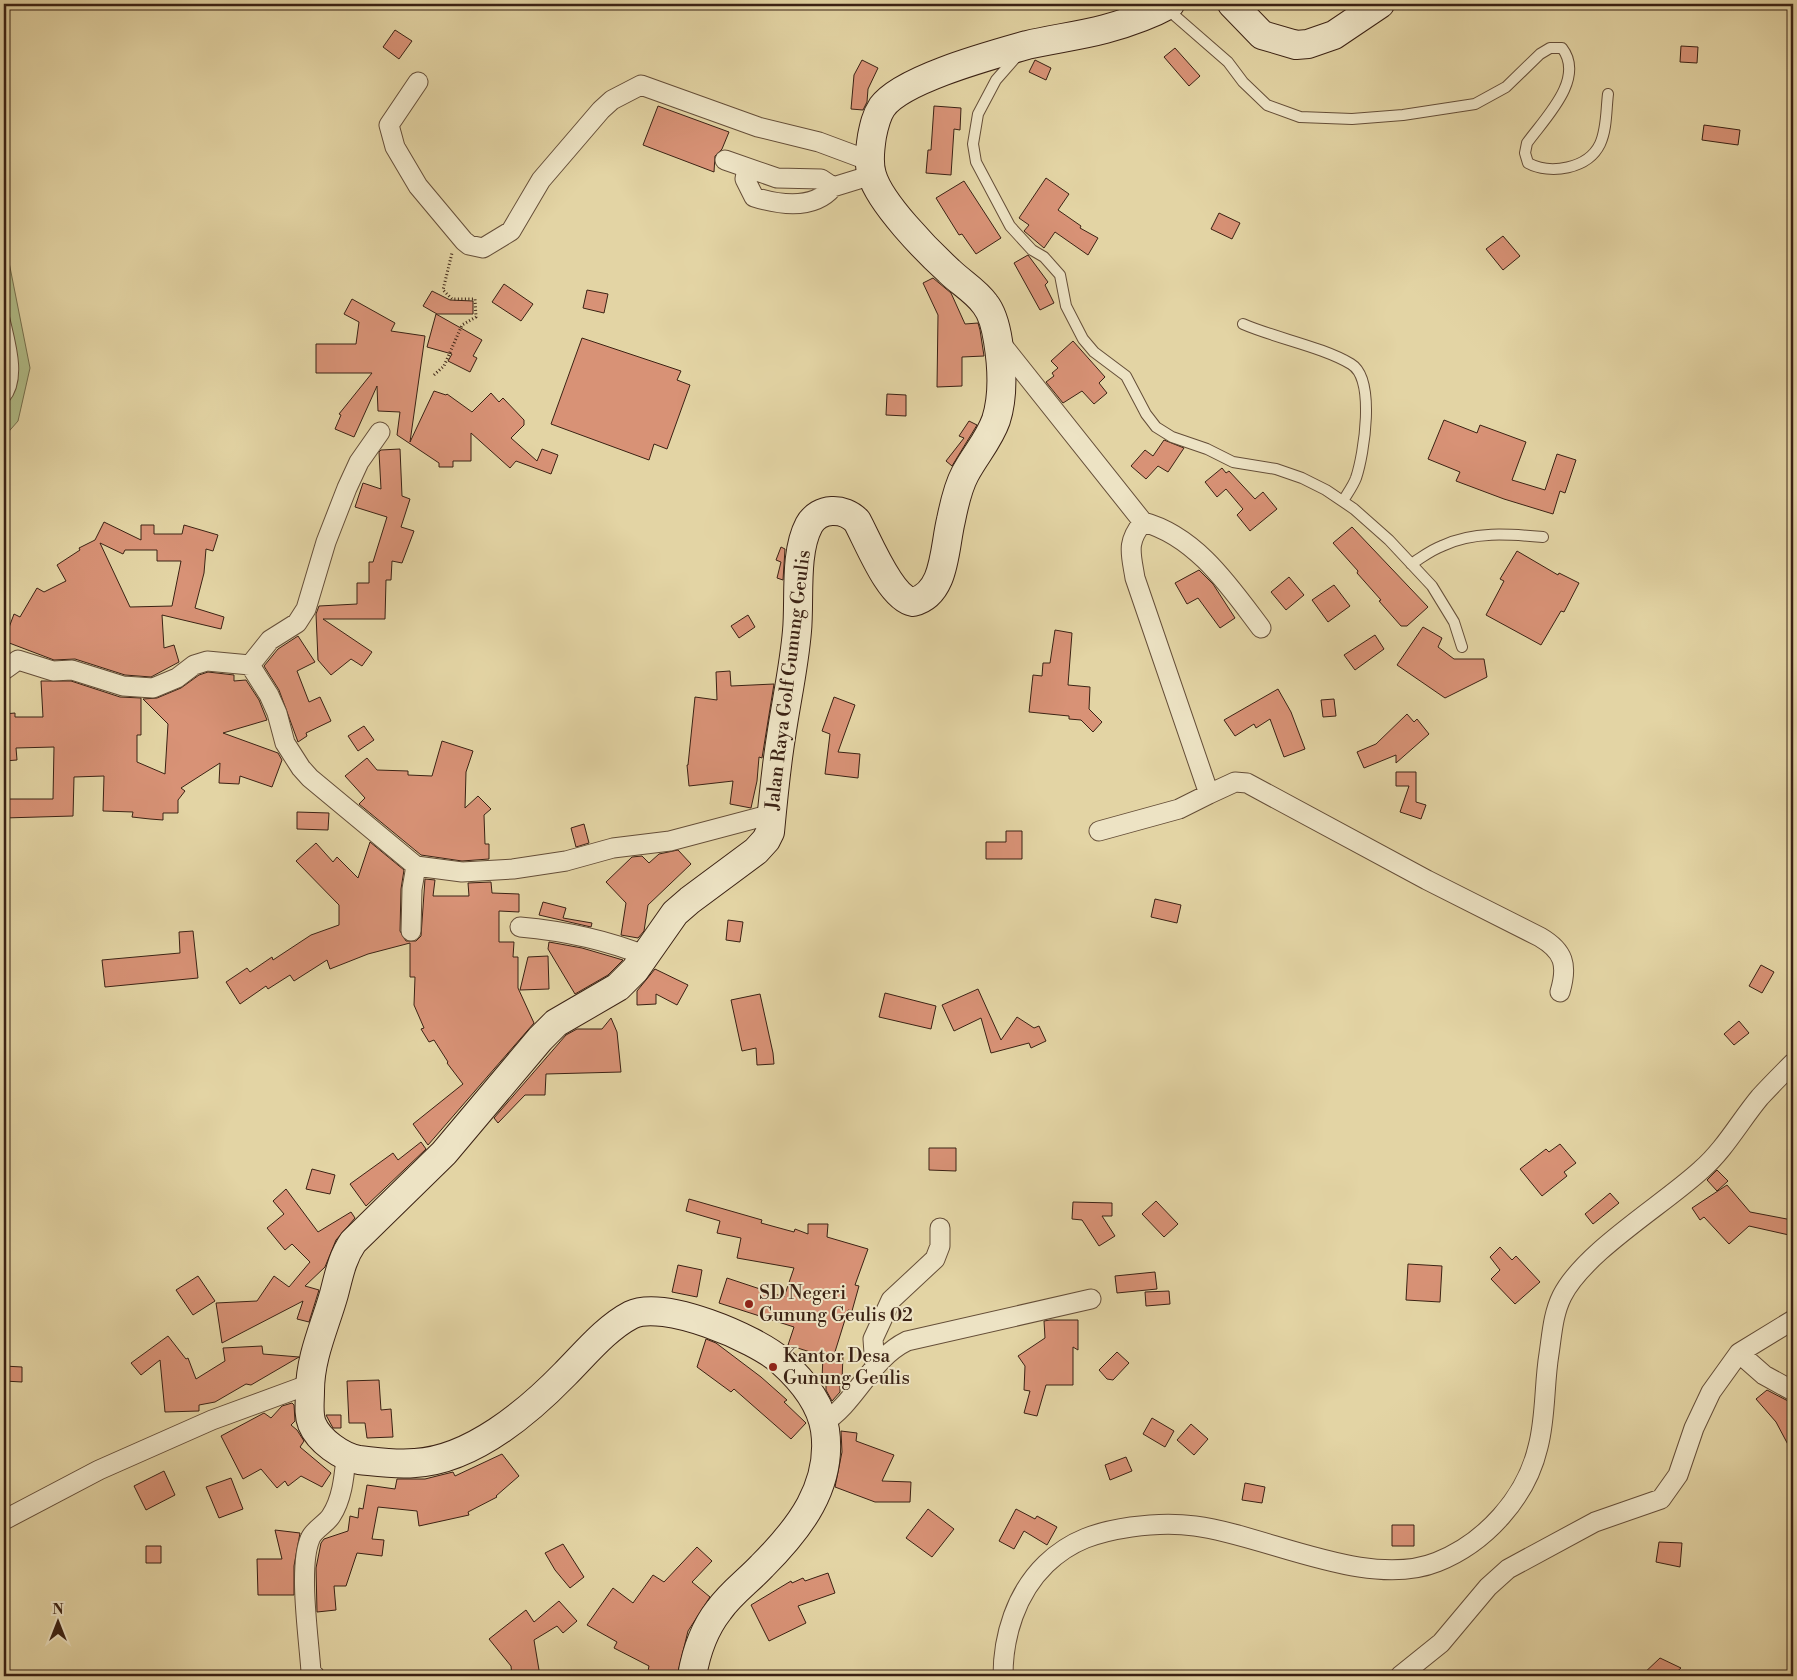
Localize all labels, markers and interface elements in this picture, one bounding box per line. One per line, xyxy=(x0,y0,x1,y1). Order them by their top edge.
street label: Jalan Raya Golf Gunung Geulis xyxy=(760,549,816,812)
place label: SD Negeri Gunung Geulis 02 xyxy=(759,1281,913,1327)
marker: SD Negeri Gunung Geulis 02 xyxy=(743,1298,755,1310)
place label: Kantor Desa Gunung Geulis xyxy=(783,1344,910,1390)
marker: Kantor Desa Gunung Geulis xyxy=(767,1361,779,1373)
north arrow xyxy=(32,1598,82,1648)
text: N xyxy=(52,1601,64,1619)

